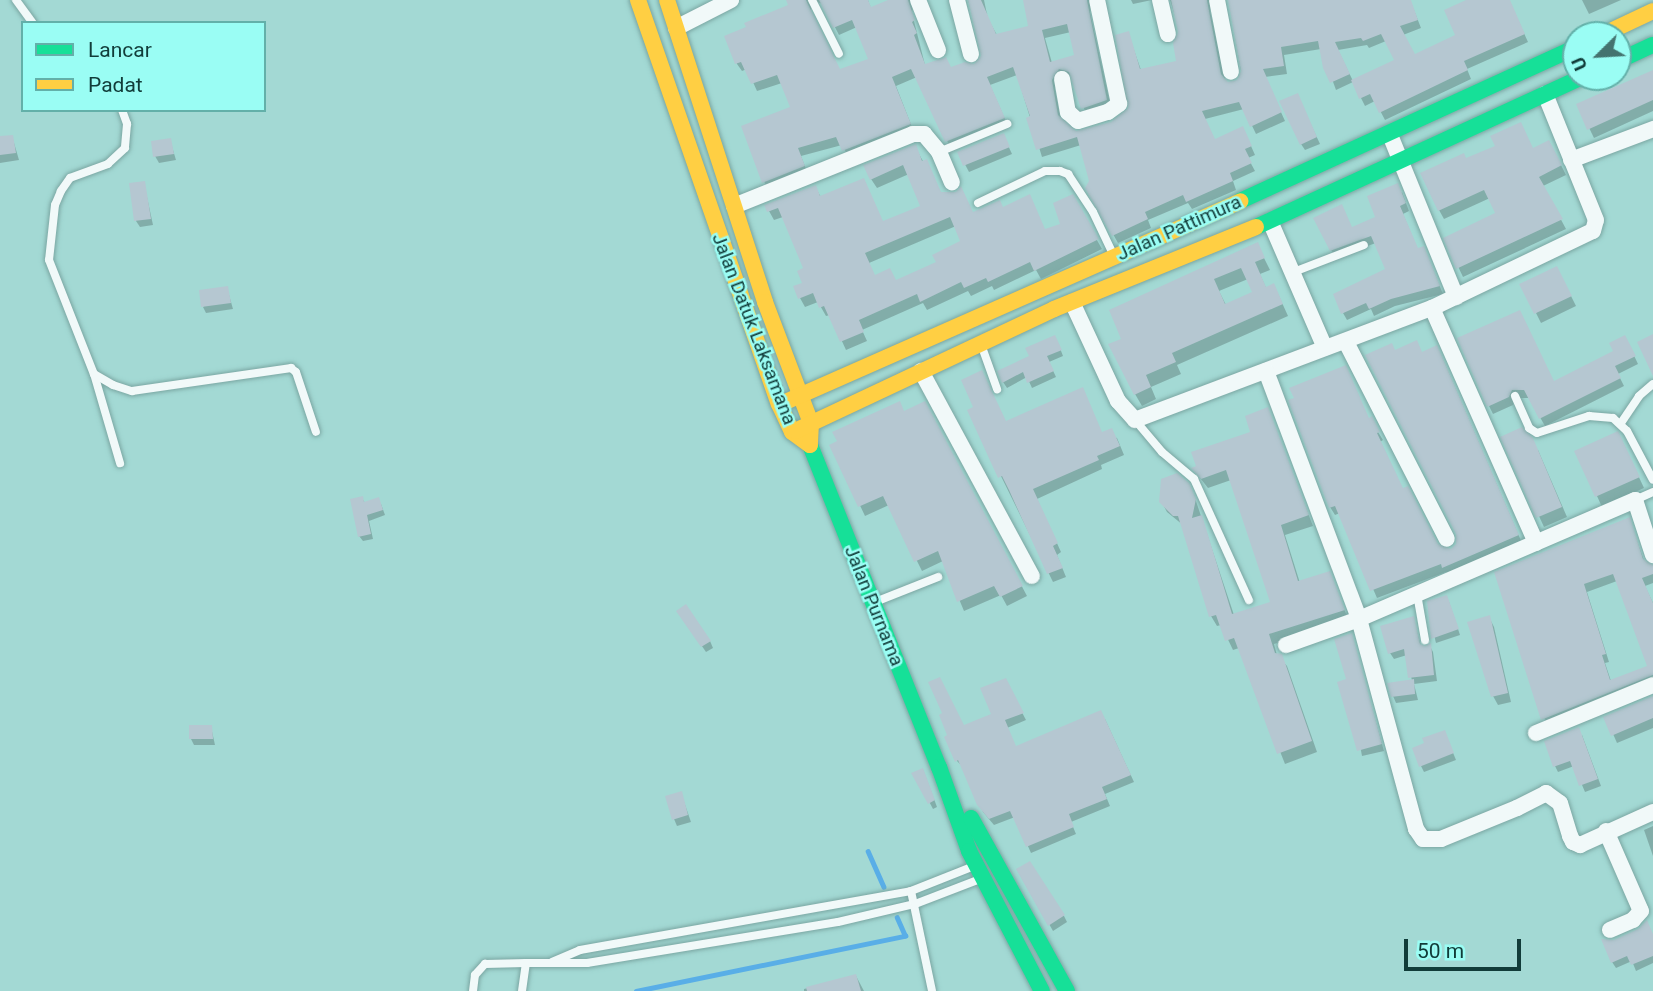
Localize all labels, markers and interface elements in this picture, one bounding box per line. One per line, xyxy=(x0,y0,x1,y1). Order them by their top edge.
legend xyxy=(21,21,266,112)
north arrow xyxy=(1562,21,1632,91)
text: Lancar xyxy=(88,38,152,62)
text: U xyxy=(1566,54,1592,74)
text: Padat xyxy=(88,73,143,97)
street label: Jalan Pattimura xyxy=(1113,190,1245,266)
street label: Jalan Datuk Laksamana xyxy=(707,230,801,428)
street label: Jalan Purnama xyxy=(840,543,908,669)
scale bar xyxy=(1408,925,1525,969)
text: 50 m xyxy=(1417,939,1464,963)

